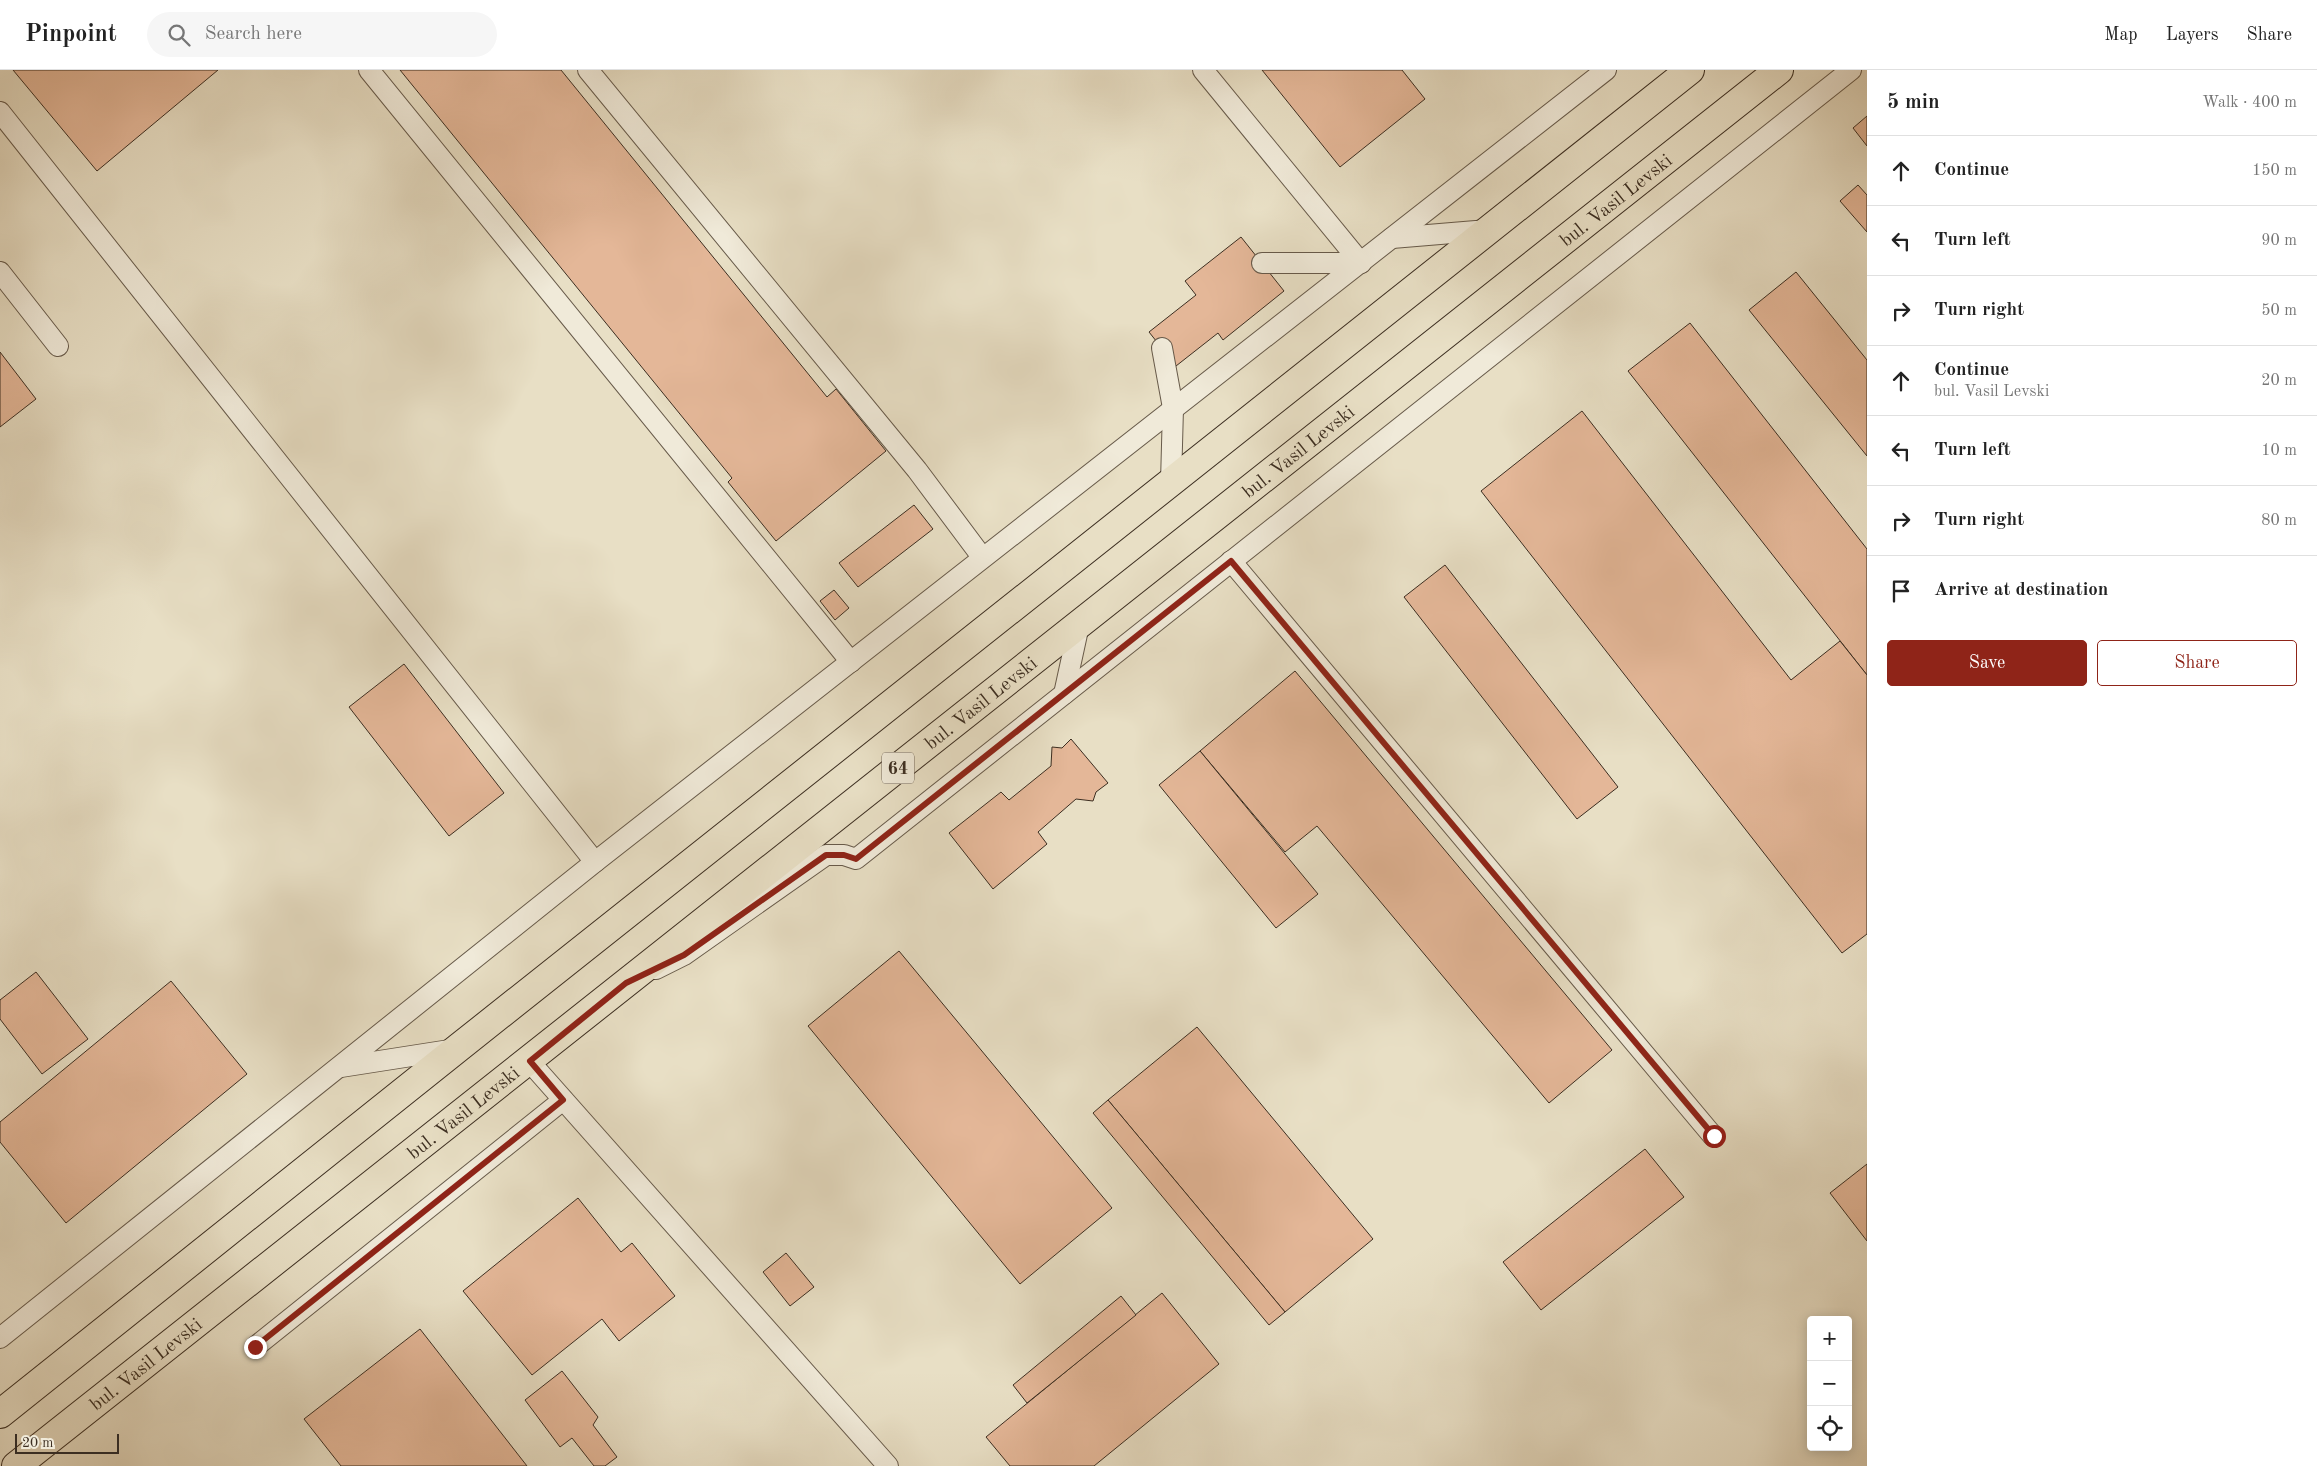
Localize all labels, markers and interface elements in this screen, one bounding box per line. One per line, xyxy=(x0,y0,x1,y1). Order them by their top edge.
search box xyxy=(147,12,497,57)
icon: search xyxy=(165,21,193,49)
text: Pinpoint xyxy=(25,23,117,47)
text: Search here xyxy=(205,25,302,44)
text: Map xyxy=(2104,26,2138,44)
text: Layers xyxy=(2166,26,2218,44)
text: Share xyxy=(2246,26,2292,44)
text: 5 min xyxy=(1887,92,1940,113)
text: Walk · 400 m xyxy=(2202,95,2297,111)
street label: bul. Vasil Levski xyxy=(1557,152,1676,252)
icon: ahead xyxy=(1887,157,1915,185)
text: Continue xyxy=(1934,161,2009,180)
text: 150 m xyxy=(2252,163,2297,179)
icon: left xyxy=(1887,227,1915,255)
text: Turn left xyxy=(1934,231,2011,250)
text: 90 m xyxy=(2261,233,2297,249)
icon: right xyxy=(1887,297,1915,325)
text: Turn right xyxy=(1934,301,2024,320)
text: 50 m xyxy=(2261,303,2297,319)
text: Continue xyxy=(1934,361,2009,380)
icon: ahead xyxy=(1887,367,1915,395)
text: 20 m xyxy=(2261,373,2297,389)
text: bul. Vasil Levski xyxy=(1934,384,2049,400)
street label: bul. Vasil Levski xyxy=(1240,403,1359,503)
icon: left xyxy=(1887,437,1915,465)
text: Turn left xyxy=(1934,441,2011,460)
text: 10 m xyxy=(2261,443,2297,459)
icon: right xyxy=(1887,507,1915,535)
text: Turn right xyxy=(1934,511,2024,530)
text: 80 m xyxy=(2261,513,2297,529)
icon: arrive xyxy=(1887,577,1915,605)
text: Arrive at destination xyxy=(1934,581,2108,600)
button: Save xyxy=(1887,640,2087,686)
button: Share xyxy=(2097,640,2297,686)
street label: bul. Vasil Levski xyxy=(922,654,1041,754)
road number: 64 xyxy=(882,752,914,784)
street label: bul. Vasil Levski xyxy=(405,1064,524,1164)
route start xyxy=(1703,1125,1726,1148)
street label: bul. Vasil Levski xyxy=(87,1316,206,1415)
map controls xyxy=(1807,1316,1852,1451)
button: + xyxy=(1807,1316,1852,1361)
route end xyxy=(244,1336,267,1359)
button: − xyxy=(1807,1361,1852,1406)
button: locate xyxy=(1807,1406,1852,1451)
scale bar xyxy=(15,1431,119,1454)
text: 20 m xyxy=(22,1436,53,1450)

